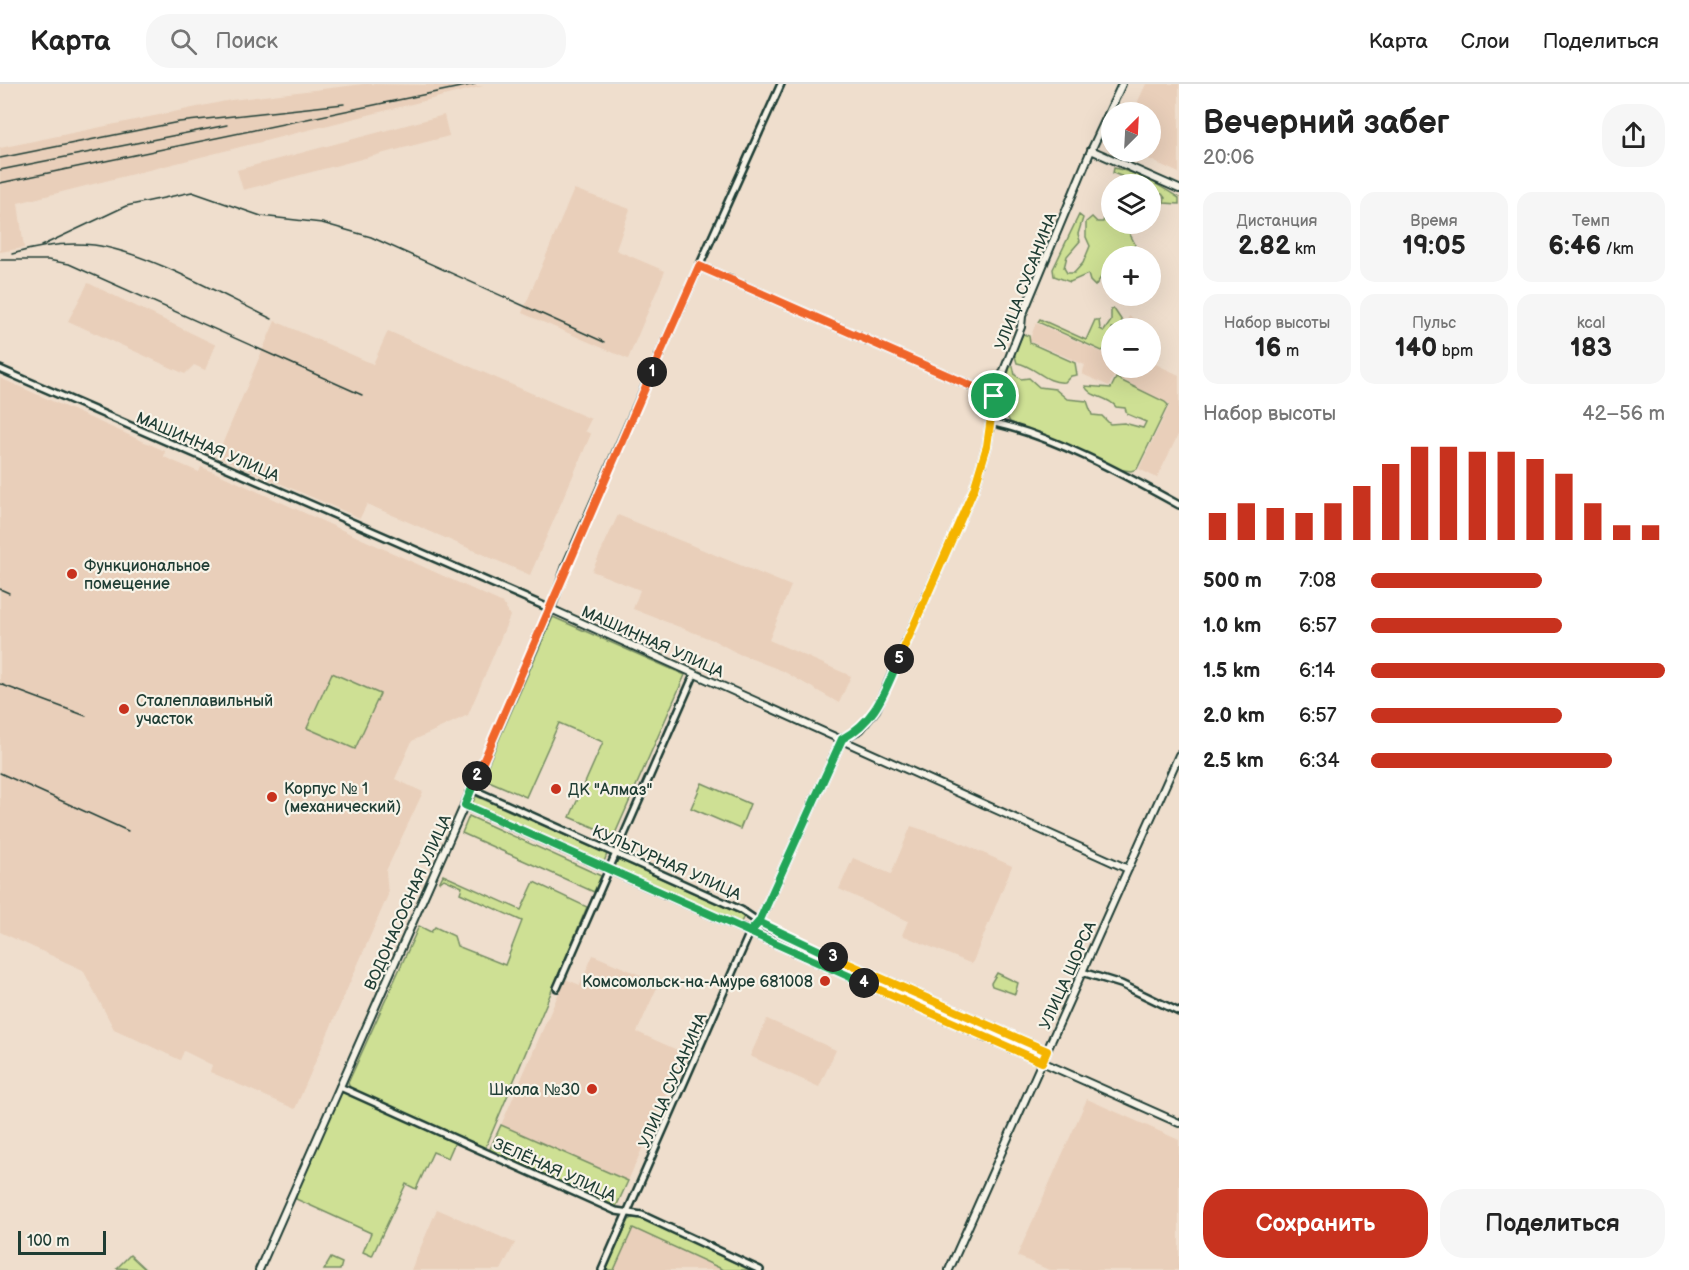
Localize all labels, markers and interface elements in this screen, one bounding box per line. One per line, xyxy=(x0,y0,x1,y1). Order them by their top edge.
search box xyxy=(146,14,566,68)
text: Карта xyxy=(30,25,110,58)
icon: search xyxy=(167,25,200,58)
text: Поиск xyxy=(215,28,278,55)
text: Карта xyxy=(1369,29,1428,54)
text: Слои xyxy=(1461,29,1510,54)
text: Поделиться xyxy=(1543,29,1659,54)
north arrow xyxy=(1101,102,1161,162)
map controls xyxy=(1101,102,1161,378)
text: Вечерний забег xyxy=(1203,103,1450,143)
button: share xyxy=(1602,104,1665,167)
text: 20:06 xyxy=(1203,146,1255,170)
button: layers xyxy=(1101,174,1161,234)
street label: УЛИЦА СУСАНИНА xyxy=(991,210,1061,353)
text: Дистанция xyxy=(1237,212,1317,231)
text: Время xyxy=(1410,212,1458,231)
text: Темп xyxy=(1572,212,1610,231)
text: 2.82 xyxy=(1238,231,1291,262)
text: 19:05 xyxy=(1402,231,1466,262)
text: 6:46 xyxy=(1548,231,1601,262)
text: km xyxy=(1291,240,1316,259)
text: /km xyxy=(1601,240,1634,259)
button: + xyxy=(1101,246,1161,306)
text: Набор высоты xyxy=(1224,314,1330,333)
text: Пульс xyxy=(1412,314,1456,333)
text: kcal xyxy=(1577,314,1605,333)
button: − xyxy=(1101,318,1161,378)
text: 16 xyxy=(1255,333,1282,364)
text: 140 xyxy=(1395,333,1437,364)
text: 183 xyxy=(1570,333,1612,364)
text: m xyxy=(1282,342,1299,361)
text: bpm xyxy=(1437,342,1473,361)
pin: 1 xyxy=(637,357,667,387)
text: 1 xyxy=(649,362,655,381)
pin xyxy=(968,370,1019,421)
icon: arrive xyxy=(977,379,1010,412)
text: Набор высоты xyxy=(1203,402,1336,426)
text: 42–56 m xyxy=(1582,402,1665,426)
street label: МАШИННАЯ УЛИЦА xyxy=(133,409,282,486)
place label: Функциональное помещение xyxy=(84,557,210,594)
marker: Функциональное помещение xyxy=(65,567,79,581)
text: 500 m xyxy=(1203,569,1262,593)
text: 7:08 xyxy=(1299,569,1336,593)
street label: МАШИННАЯ УЛИЦА xyxy=(578,602,727,682)
text: 1.0 km xyxy=(1203,614,1261,638)
text: 6:57 xyxy=(1299,614,1337,638)
pin: 5 xyxy=(884,644,914,674)
text: 5 xyxy=(894,649,904,668)
text: 1.5 km xyxy=(1203,659,1260,683)
text: 6:14 xyxy=(1299,659,1335,683)
place label: Сталеплавильный участок xyxy=(136,692,273,729)
marker: Сталеплавильный участок xyxy=(117,702,131,716)
text: 2.0 km xyxy=(1203,704,1265,728)
text: 6:57 xyxy=(1299,704,1337,728)
text: 2.5 km xyxy=(1203,749,1264,773)
text: 6:34 xyxy=(1299,749,1340,773)
pin: 2 xyxy=(462,761,492,791)
text: 2 xyxy=(472,766,482,785)
place label: Корпус № 1 (механический) xyxy=(284,780,401,817)
place label: ДК "Алмаз" xyxy=(568,781,652,800)
marker: ДК "Алмаз" xyxy=(549,782,563,796)
marker: Корпус № 1 (механический) xyxy=(265,790,279,804)
street label: ВОДОНАСОСНАЯ УЛИЦА xyxy=(361,812,456,993)
street label: КУЛЬТУРНАЯ УЛИЦА xyxy=(589,822,744,905)
street label: УЛИЦА ЩОРСА xyxy=(1036,918,1101,1033)
pin: 3 xyxy=(818,942,848,972)
text: 3 xyxy=(828,947,838,966)
pin: 4 xyxy=(849,968,879,998)
place label: Комсомольск-на-Амуре 681008 xyxy=(582,973,813,992)
text: 4 xyxy=(859,973,869,992)
marker: Комсомольск-на-Амуре 681008 xyxy=(818,974,832,988)
street label: УЛИЦА СУСАНИНА xyxy=(635,1010,712,1151)
place label: Школа №30 xyxy=(489,1081,580,1100)
marker: Школа №30 xyxy=(585,1082,599,1096)
street label: ЗЕЛЁНАЯ УЛИЦА xyxy=(490,1134,619,1206)
button: Сохранить xyxy=(1203,1189,1428,1258)
button: Поделиться xyxy=(1440,1189,1665,1258)
scale bar xyxy=(18,1228,106,1256)
text: 100 m xyxy=(27,1232,70,1251)

